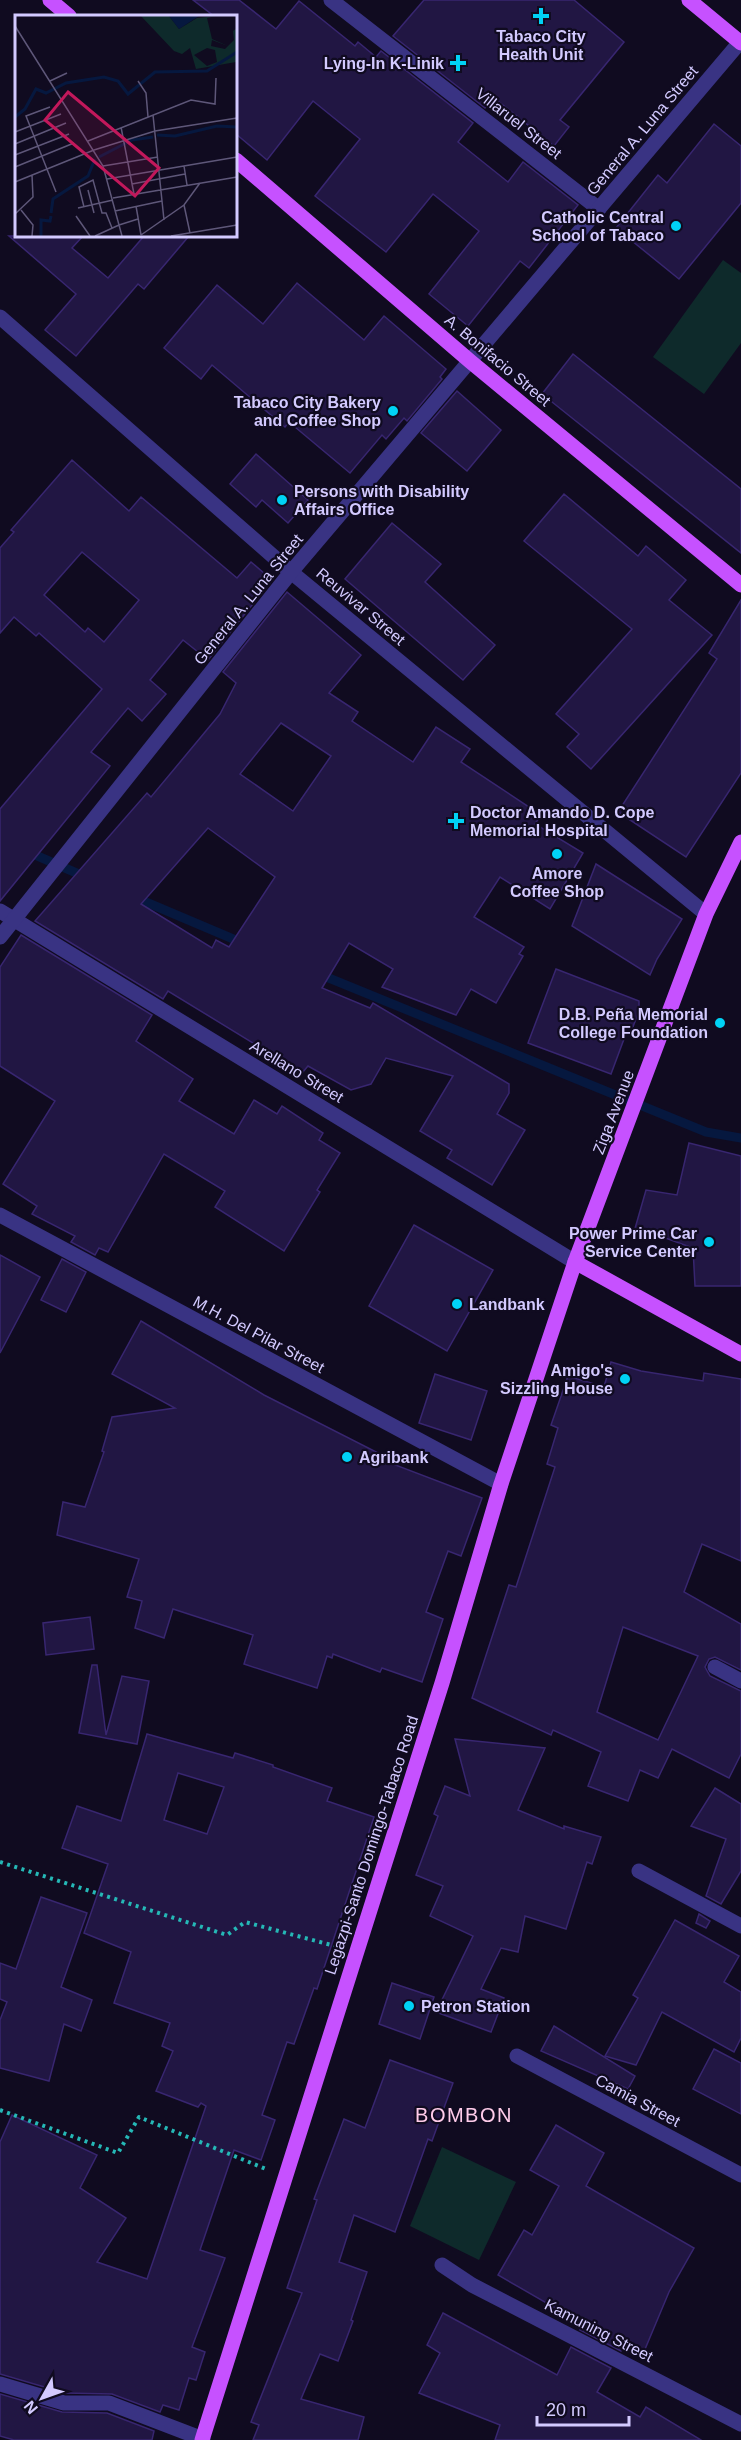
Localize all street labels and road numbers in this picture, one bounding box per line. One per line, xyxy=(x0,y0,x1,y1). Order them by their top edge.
street label: General A. Luna Street xyxy=(584,62,702,198)
street label: Villaruel Street xyxy=(473,85,565,162)
street label: A. Bonifacio Street xyxy=(441,311,554,410)
street label: General A. Luna Street xyxy=(191,530,307,668)
street label: Reuvivar Street xyxy=(313,564,409,649)
street label: Arellano Street xyxy=(247,1037,347,1106)
street label: Ziga Avenue xyxy=(590,1068,637,1157)
street label: M.H. Del Pilar Street xyxy=(190,1293,328,1376)
street label: Legazpi-Santo Domingo-Tabaco Road xyxy=(321,1714,421,1977)
street label: Camia Street xyxy=(593,2071,683,2130)
street label: Kamuning Street xyxy=(542,2296,656,2365)

